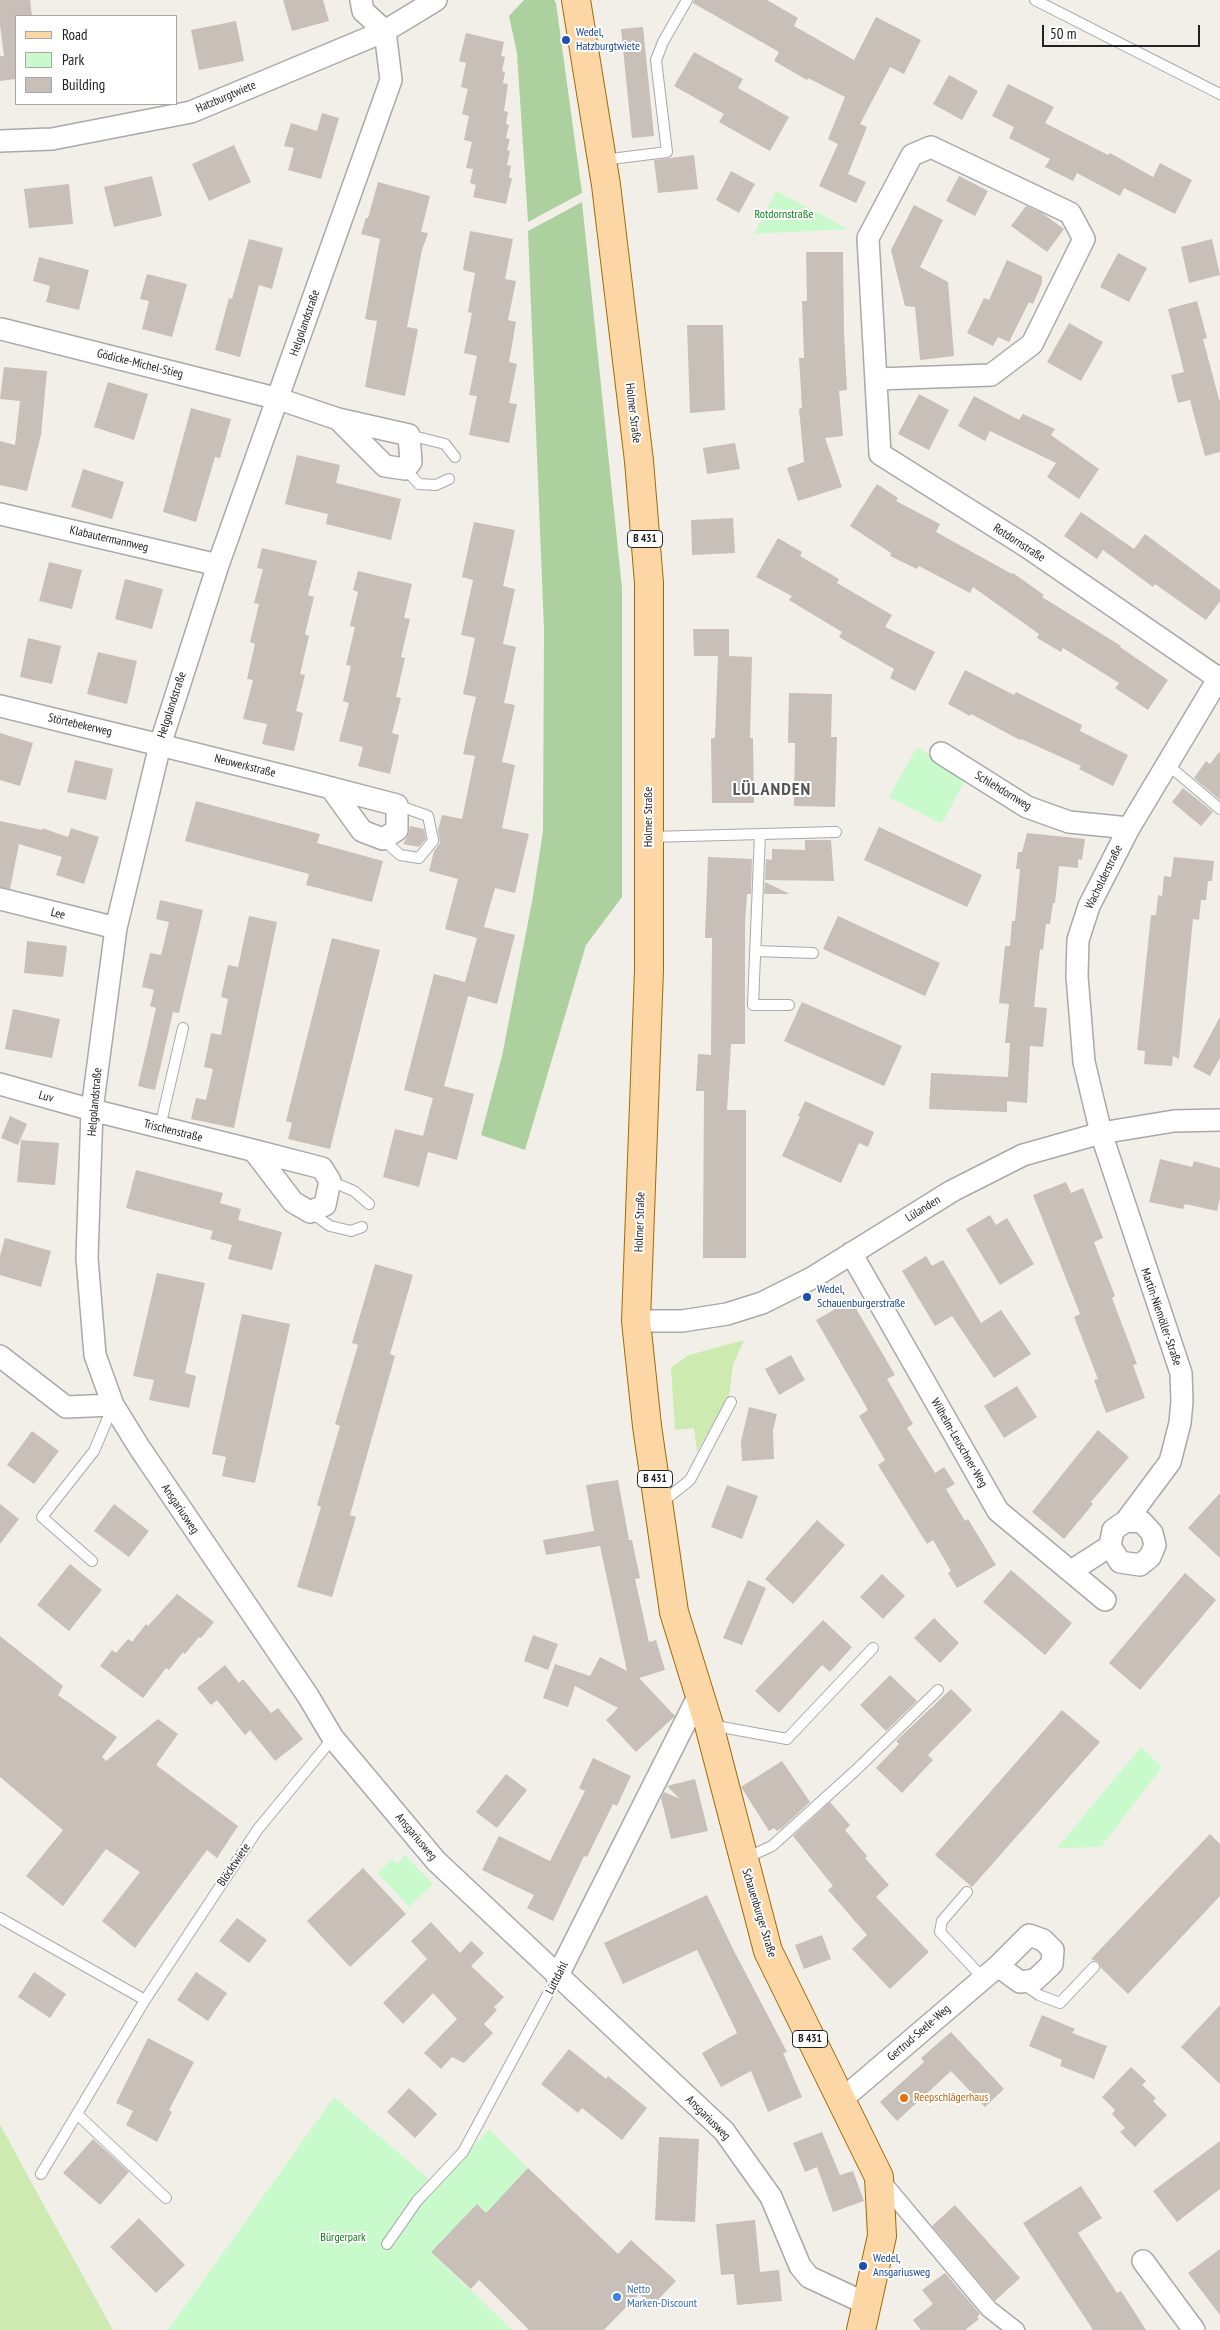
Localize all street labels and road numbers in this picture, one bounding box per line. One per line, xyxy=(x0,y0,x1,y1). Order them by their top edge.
street label: Hatzburgtwiete xyxy=(194,78,258,116)
street label: Helgolandstraße xyxy=(287,288,323,358)
street label: Gödicke-Michel-Stieg xyxy=(95,346,185,382)
street label: Holmer Straße xyxy=(622,382,644,444)
street label: Rotdornstraße xyxy=(990,521,1048,565)
street label: Klabautermannweg xyxy=(68,523,150,555)
road number: B 431 xyxy=(628,530,662,548)
street label: Helgolandstraße xyxy=(155,670,189,740)
street label: Störtebekerweg xyxy=(47,711,113,739)
street label: Neuwerkstraße xyxy=(213,751,277,781)
street label: Schlehdornweg xyxy=(972,768,1034,814)
street label: Holmer Straße xyxy=(642,787,656,847)
street label: Wacholderstraße xyxy=(1082,843,1126,911)
street label: Lee xyxy=(49,905,67,923)
street label: Helgolandstraße xyxy=(85,1067,105,1137)
street label: Luv xyxy=(37,1088,55,1106)
street label: Trischenstraße xyxy=(142,1117,204,1145)
street label: Holmer Straße xyxy=(632,1192,648,1252)
street label: Lülanden xyxy=(903,1193,943,1225)
street label: Martin-Niemöller-Straße xyxy=(1138,1266,1184,1368)
street label: Wilhelm-Leuschner-Weg xyxy=(928,1396,990,1490)
road number: B 431 xyxy=(638,1470,672,1488)
street label: Ansgariusweg xyxy=(158,1481,202,1537)
street label: Ansgariusweg xyxy=(392,1810,440,1864)
street label: Blöcktwiete xyxy=(214,1841,254,1889)
street label: Schauenburger Straße xyxy=(739,1867,779,1959)
street label: Lüttdahl xyxy=(543,1959,571,1997)
street label: Gertrud-Seele-Weg xyxy=(885,2002,953,2064)
road number: B 431 xyxy=(792,2030,828,2048)
street label: Ansgariusweg xyxy=(683,2093,733,2143)

